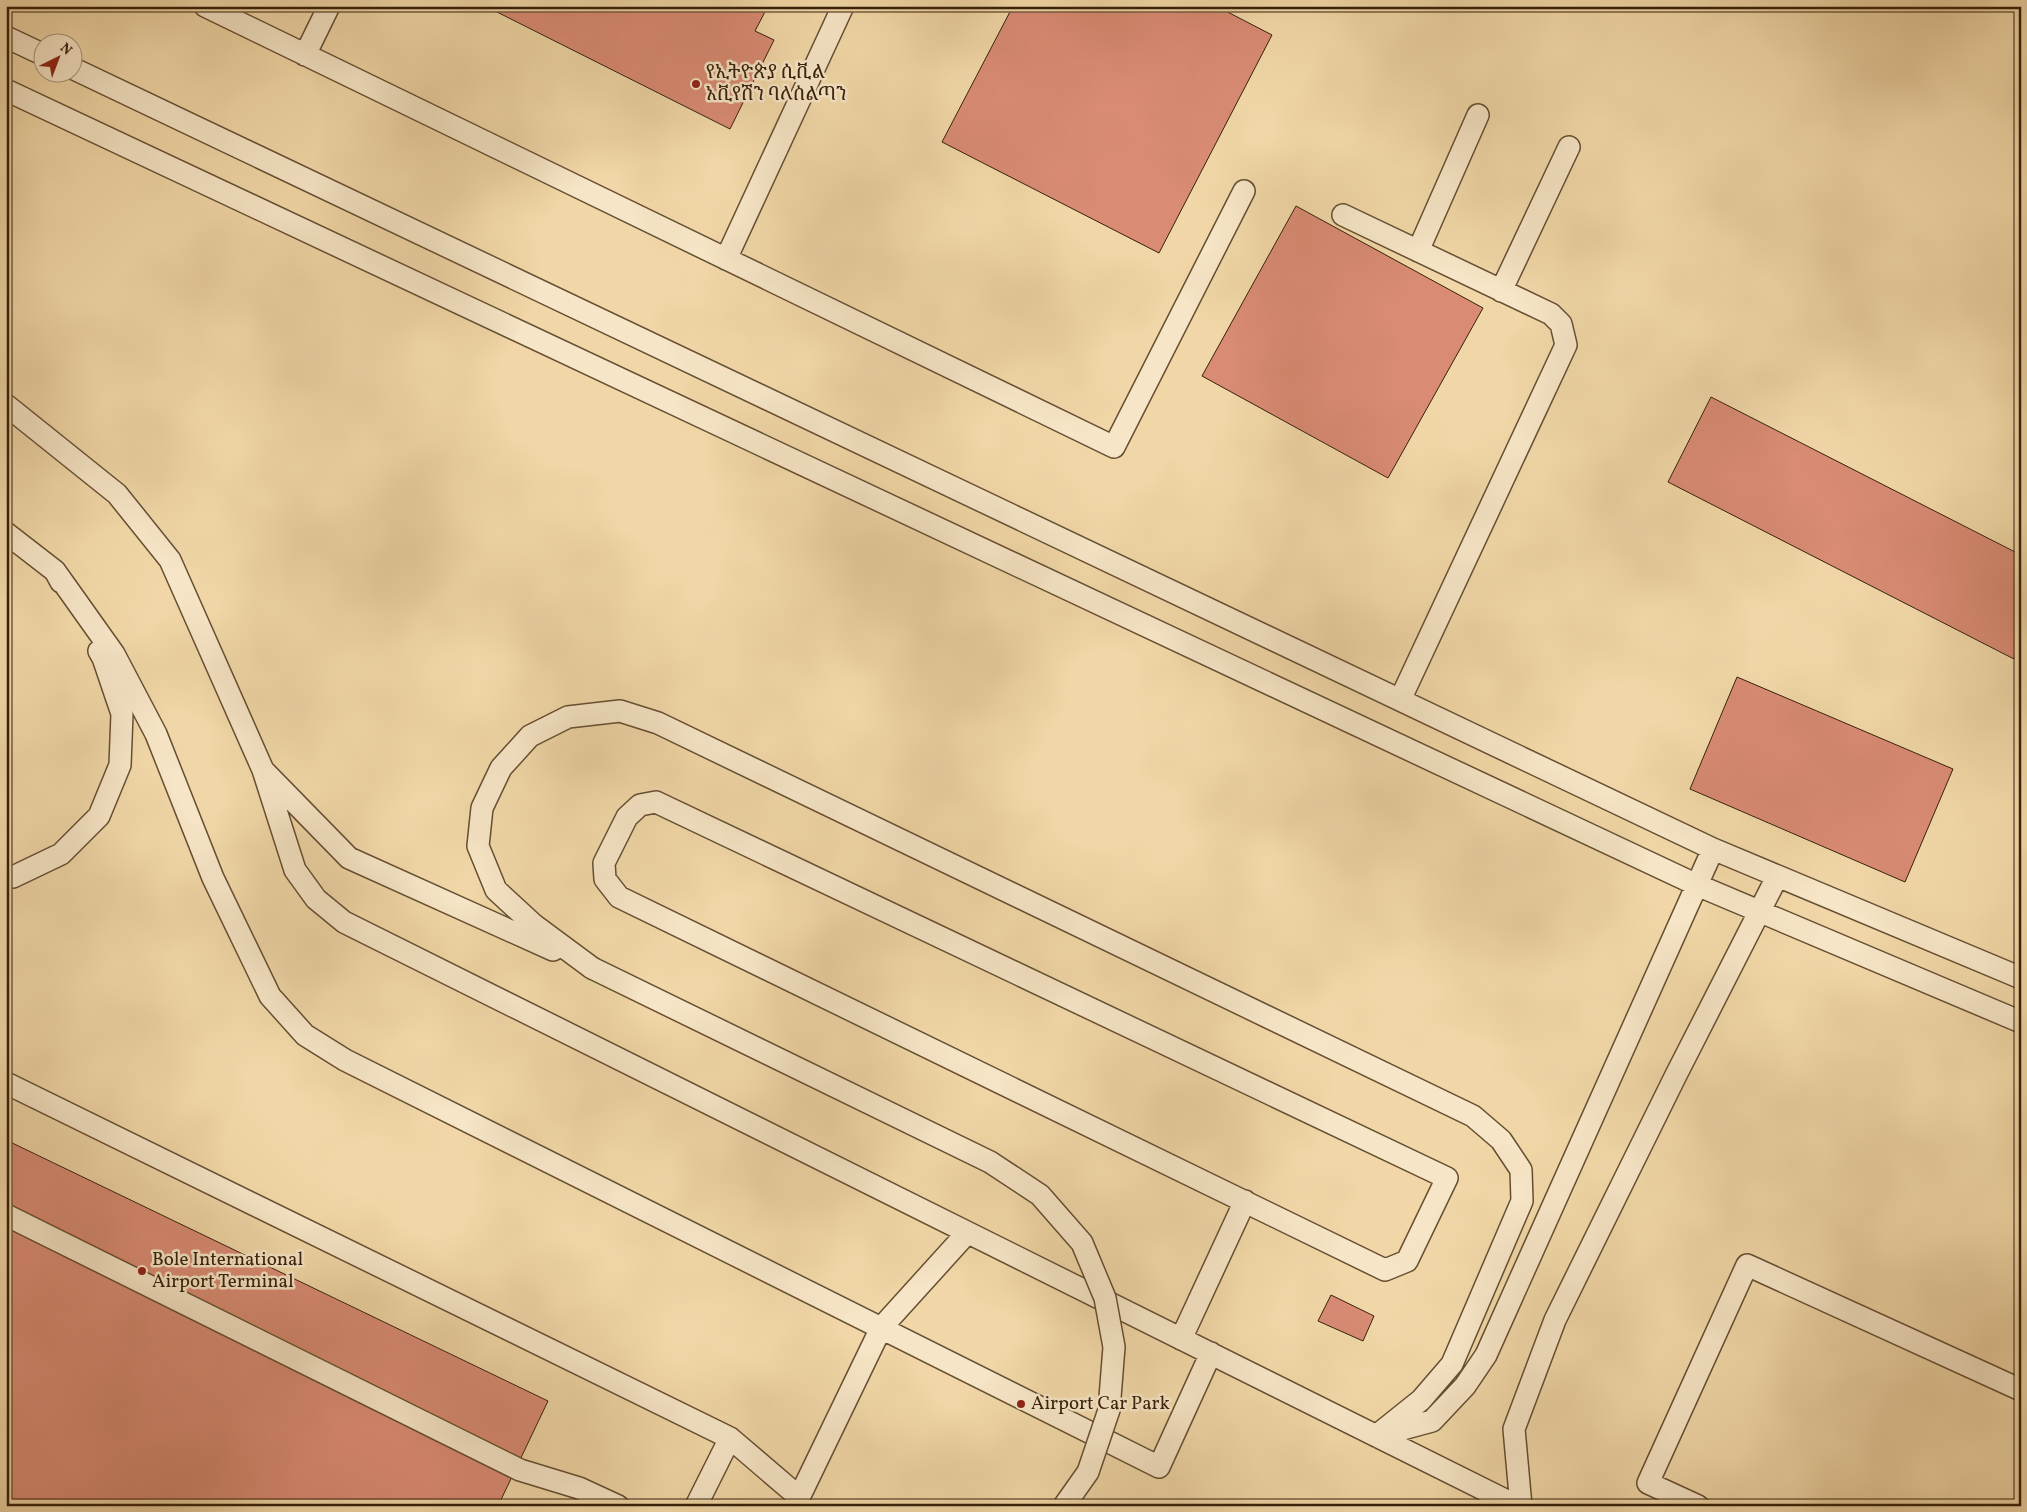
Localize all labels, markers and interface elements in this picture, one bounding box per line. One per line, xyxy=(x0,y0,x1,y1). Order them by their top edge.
north arrow xyxy=(32,32,82,82)
text: N xyxy=(56,39,76,60)
place label: የኢትዮጵያ ሲቪል አቪየሽን ባለስልጣን xyxy=(706,60,847,108)
marker: የኢትዮጵያ ሲቪል አቪየሽን ባለስልጣን xyxy=(690,78,702,90)
place label: Bole International Airport Terminal xyxy=(152,1247,304,1295)
marker: Bole International Airport Terminal xyxy=(136,1265,148,1277)
place label: Airport Car Park xyxy=(1031,1391,1170,1417)
marker: Airport Car Park xyxy=(1015,1398,1027,1410)

